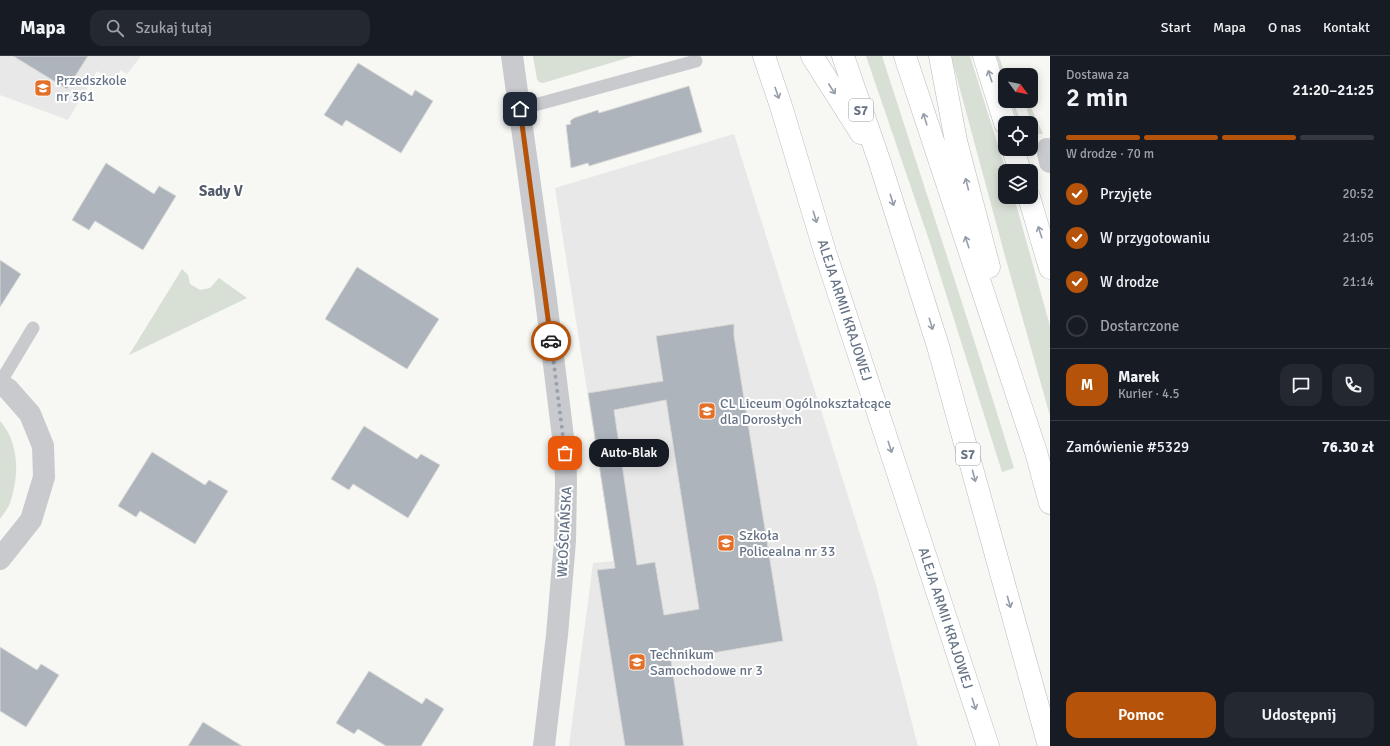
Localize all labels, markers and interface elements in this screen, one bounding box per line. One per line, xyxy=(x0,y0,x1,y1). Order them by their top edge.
search box xyxy=(90,10,370,46)
text: Mapa xyxy=(20,16,66,40)
icon: search xyxy=(104,17,126,39)
text: Szukaj tutaj xyxy=(136,19,212,37)
text: Start xyxy=(1161,19,1191,36)
text: Mapa xyxy=(1213,19,1246,36)
text: O nas xyxy=(1268,19,1301,36)
text: Kontakt xyxy=(1323,19,1370,36)
text: Dostawa za xyxy=(1066,67,1129,83)
north arrow xyxy=(998,68,1038,108)
map controls xyxy=(998,68,1038,204)
one-way arrow xyxy=(986,70,993,83)
place label: Przedszkole nr 361 xyxy=(56,72,127,105)
school or university icon: Przedszkole nr 361 xyxy=(33,78,53,98)
text: 21:20–21:25 xyxy=(1293,81,1374,99)
text: 2 min xyxy=(1066,82,1128,114)
one-way arrow xyxy=(828,83,836,94)
one-way arrow xyxy=(774,86,781,99)
pin xyxy=(503,92,537,126)
icon: home xyxy=(509,98,531,120)
road number: S7 xyxy=(849,99,873,121)
one-way arrow xyxy=(921,113,929,125)
button: locate xyxy=(998,116,1038,156)
text: W drodze · 70 m xyxy=(1066,146,1154,162)
button: layers xyxy=(998,164,1038,204)
one-way arrow xyxy=(963,177,971,190)
district label: Sady V xyxy=(199,182,243,200)
icon: check xyxy=(1066,183,1088,205)
text: Przyjęte xyxy=(1100,185,1152,203)
text: 20:52 xyxy=(1342,186,1374,202)
one-way arrow xyxy=(889,194,896,207)
one-way arrow xyxy=(812,211,819,224)
one-way arrow xyxy=(1036,226,1043,239)
icon: check xyxy=(1066,227,1088,249)
text: W przygotowaniu xyxy=(1100,229,1210,247)
text: 21:05 xyxy=(1342,230,1374,246)
street label: ALEJA ARMII KRAJOWEJ xyxy=(814,237,875,383)
one-way arrow xyxy=(962,237,970,249)
icon: check xyxy=(1066,271,1088,293)
text: W drodze xyxy=(1100,273,1159,291)
text: 21:14 xyxy=(1342,274,1374,290)
text: Dostarczone xyxy=(1100,317,1179,335)
one-way arrow xyxy=(928,318,935,331)
courier xyxy=(531,321,571,361)
icon: car xyxy=(540,330,562,352)
button: chat xyxy=(1280,364,1322,406)
button: phone xyxy=(1332,364,1374,406)
text: Marek xyxy=(1118,368,1159,386)
text: M xyxy=(1081,376,1093,394)
text: Kurier · 4.5 xyxy=(1118,386,1180,402)
place label: CL Liceum Ogólnokształcące dla Dorosłych xyxy=(720,395,891,428)
school or university icon: CL Liceum Ogólnokształcące dla Dorosłych xyxy=(697,401,717,421)
pin xyxy=(548,436,582,470)
text: Zamówienie #5329 xyxy=(1066,438,1189,456)
text: 76.30 zł xyxy=(1322,438,1374,456)
callout: Auto-Blak xyxy=(589,439,669,467)
one-way arrow xyxy=(886,441,894,453)
icon: bag xyxy=(554,442,576,464)
road number: S7 xyxy=(956,443,980,465)
text: Auto-Blak xyxy=(601,445,657,461)
one-way arrow xyxy=(971,470,978,483)
street label: WŁOŚCIAŃSKA xyxy=(554,486,575,578)
place label: Szkoła Policealna nr 33 xyxy=(739,527,835,560)
school or university icon: Szkoła Policealna nr 33 xyxy=(716,533,736,553)
street label: ALEJA ARMII KRAJOWEJ xyxy=(915,545,976,691)
one-way arrow xyxy=(1006,595,1013,608)
place label: Technikum Samochodowe nr 3 xyxy=(650,646,763,679)
school or university icon: Technikum Samochodowe nr 3 xyxy=(627,652,647,672)
button: Pomoc xyxy=(1066,692,1216,738)
button: Udostępnij xyxy=(1224,692,1374,738)
one-way arrow xyxy=(971,697,978,710)

